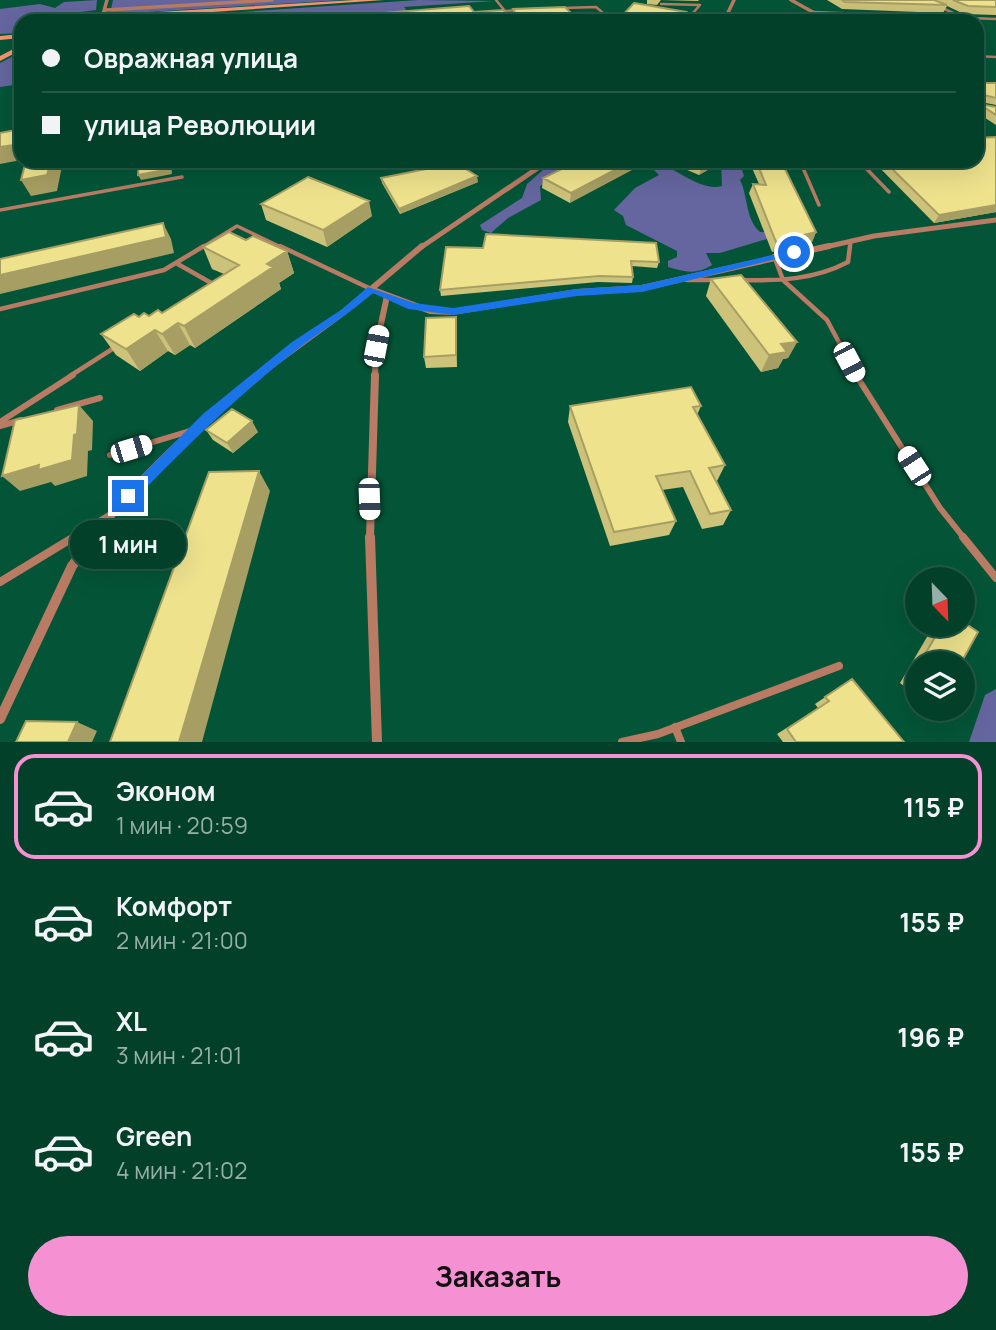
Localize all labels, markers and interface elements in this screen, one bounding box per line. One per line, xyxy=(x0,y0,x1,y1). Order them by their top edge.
text: Овражная улица xyxy=(84,40,298,76)
text: улица Революции xyxy=(84,107,316,143)
route start xyxy=(778,236,810,268)
car xyxy=(362,323,391,369)
car xyxy=(830,339,869,385)
car xyxy=(108,433,155,465)
car xyxy=(894,443,935,489)
car xyxy=(358,478,381,520)
route end xyxy=(112,480,144,512)
callout: 1 мин xyxy=(70,520,186,570)
text: 1 мин xyxy=(98,528,158,560)
north arrow xyxy=(905,567,975,637)
map controls xyxy=(905,567,975,721)
button: layers xyxy=(905,651,975,721)
text: Эконом xyxy=(116,773,216,809)
icon: car xyxy=(32,775,95,838)
text: 115 ₽ xyxy=(903,789,964,825)
text: 1 мин · 20:59 xyxy=(116,809,248,841)
text: Комфорт xyxy=(116,888,232,924)
icon: car xyxy=(32,890,95,953)
text: 155 ₽ xyxy=(899,904,964,940)
text: 2 мин · 21:00 xyxy=(116,924,248,956)
text: XL xyxy=(116,1003,147,1039)
icon: car xyxy=(32,1005,95,1068)
text: 196 ₽ xyxy=(897,1019,964,1055)
text: 3 мин · 21:01 xyxy=(116,1039,242,1071)
text: Green xyxy=(116,1118,192,1154)
icon: car xyxy=(32,1120,95,1183)
text: 155 ₽ xyxy=(899,1134,964,1170)
text: 4 мин · 21:02 xyxy=(116,1154,247,1186)
button: Заказать xyxy=(28,1236,968,1316)

